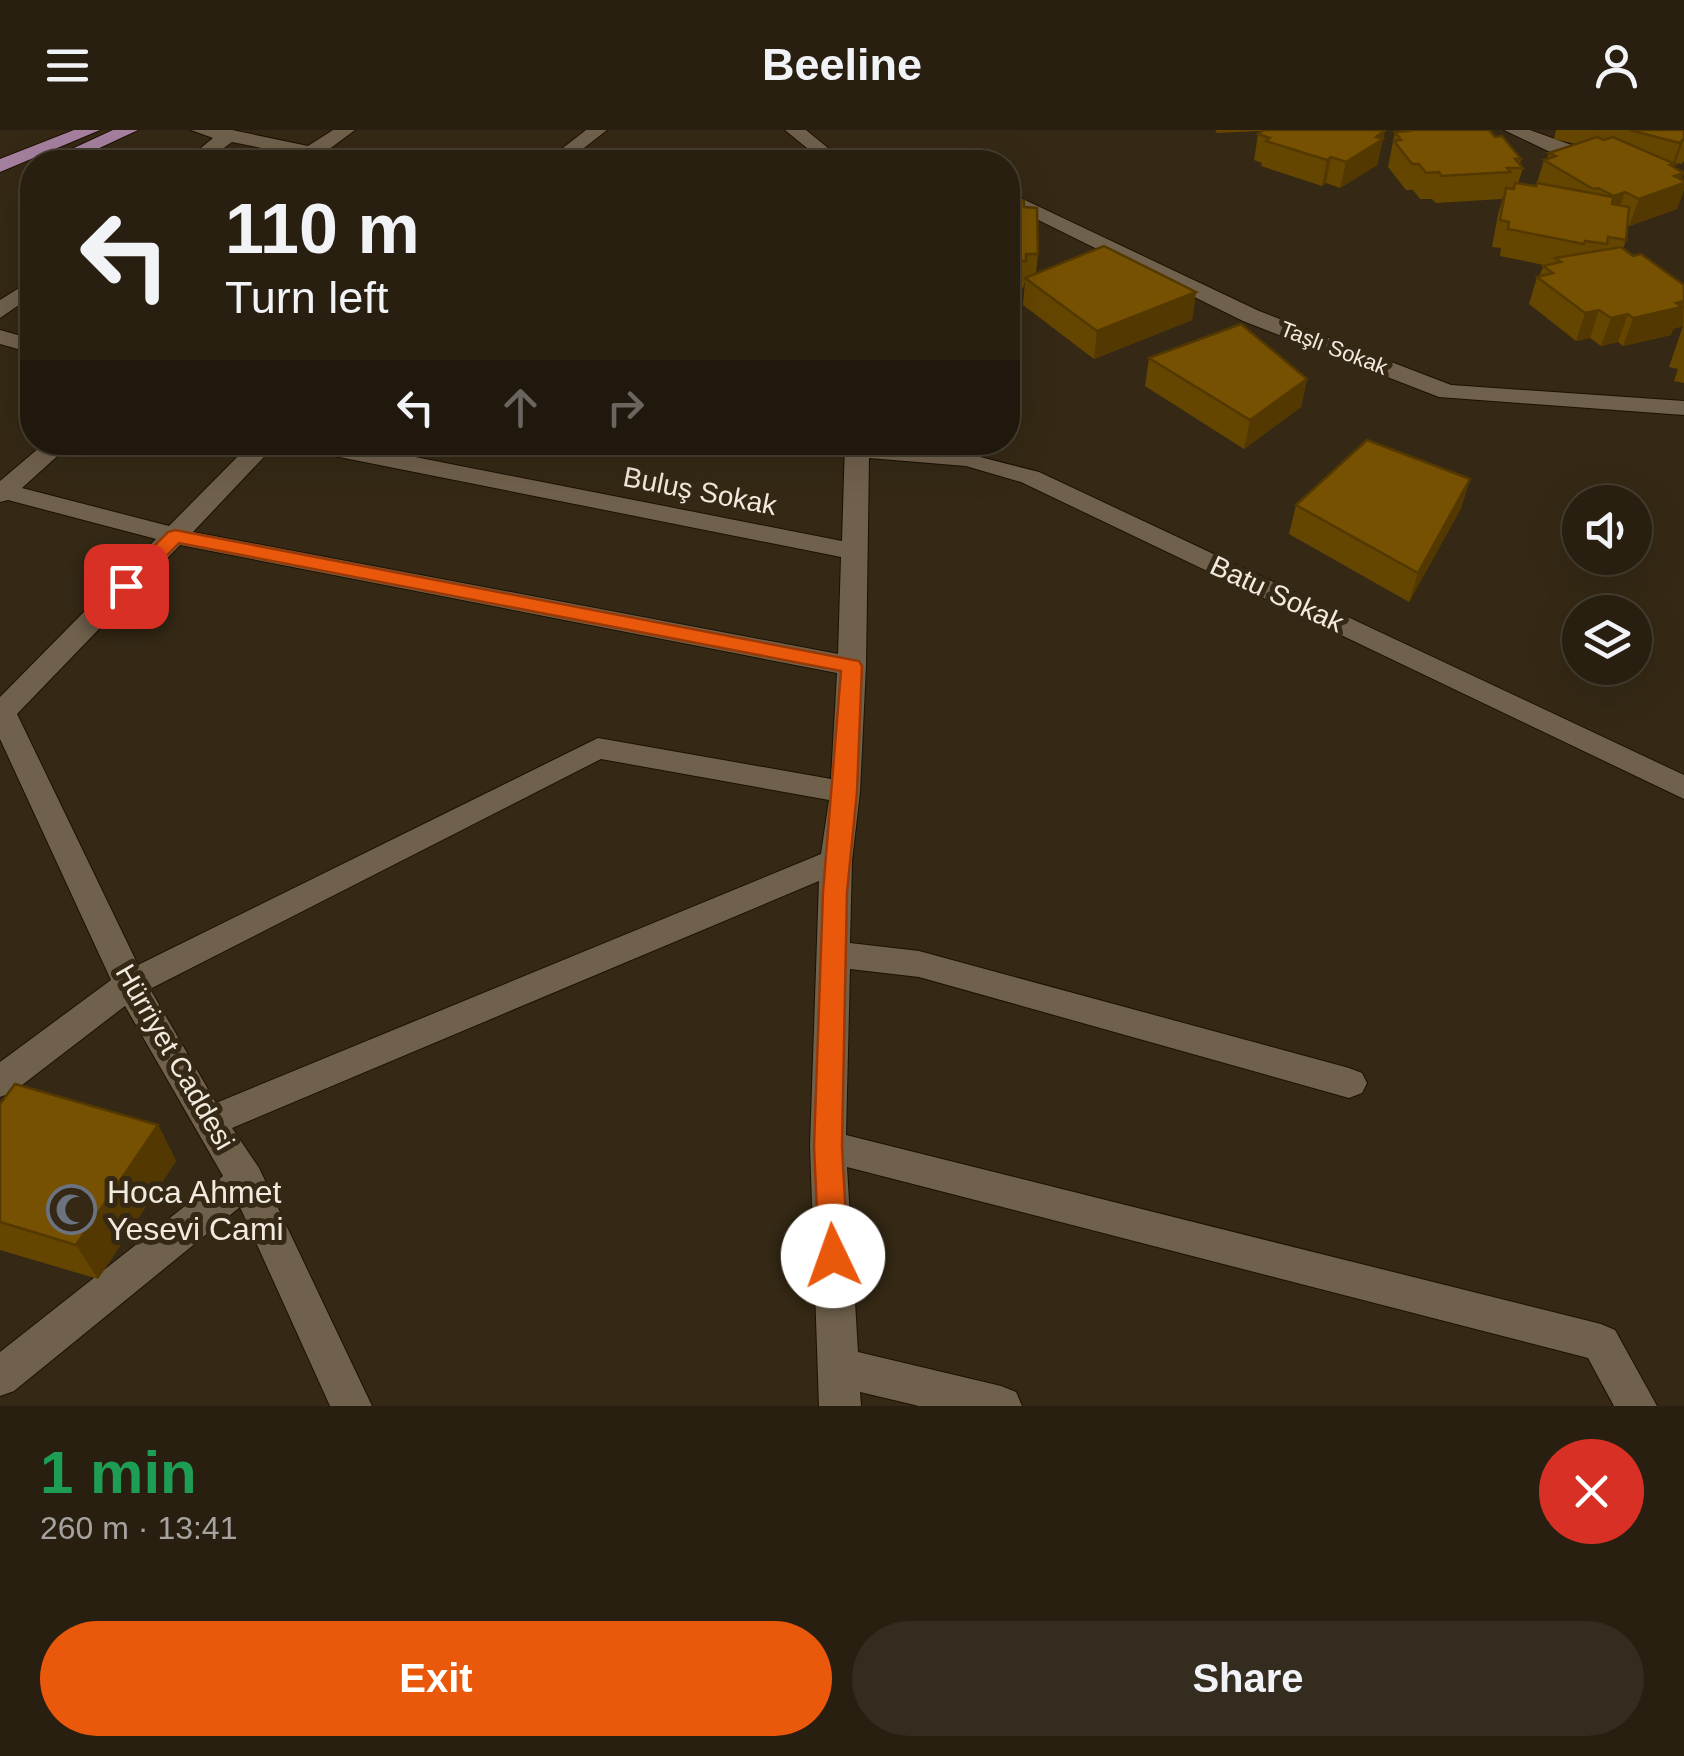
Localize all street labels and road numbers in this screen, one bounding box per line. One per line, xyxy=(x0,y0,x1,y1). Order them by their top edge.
street label: Taşlı Sokak xyxy=(1277,316,1392,380)
street label: Buluş Sokak xyxy=(621,461,780,521)
street label: Batu Sokak xyxy=(1206,550,1349,639)
street label: Hürriyet Caddesi xyxy=(109,959,241,1155)

